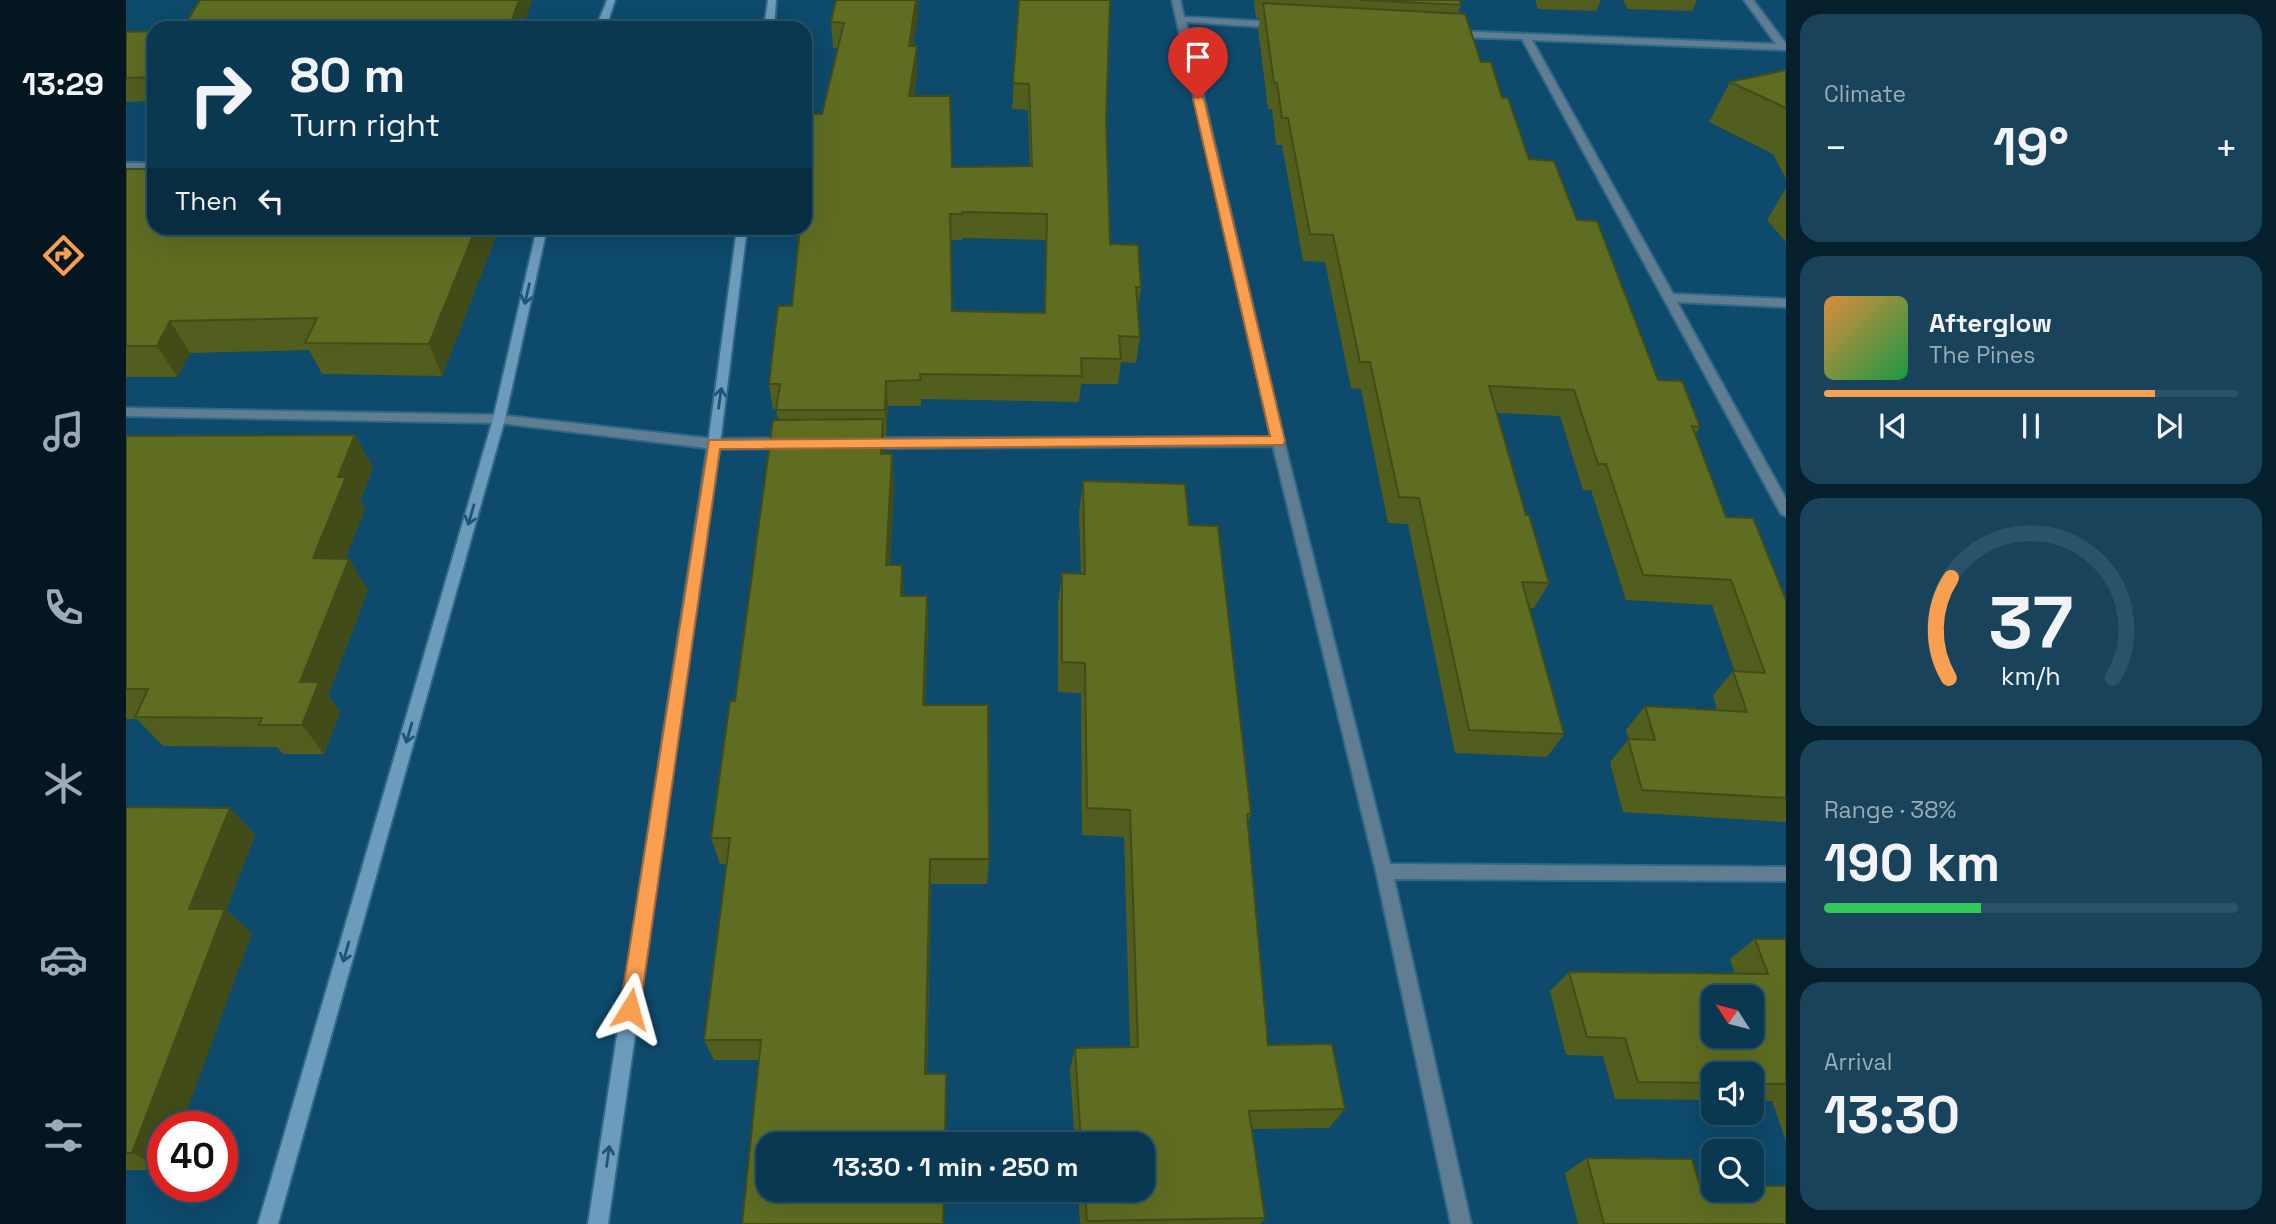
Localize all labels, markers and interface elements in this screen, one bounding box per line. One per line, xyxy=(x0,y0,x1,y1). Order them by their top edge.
pin xyxy=(1168,27,1228,99)
icon: arrive xyxy=(1179,38,1217,76)
text: 80 m xyxy=(290,44,405,106)
icon: right xyxy=(175,49,266,140)
text: 13:29 xyxy=(22,64,104,104)
text: Climate xyxy=(1824,79,1906,109)
text: Turn right xyxy=(290,105,440,145)
text: 19° xyxy=(1993,114,2069,180)
text: − xyxy=(1824,124,1848,172)
text: + xyxy=(2214,124,2238,172)
icon: left xyxy=(252,182,290,220)
text: Then xyxy=(175,184,238,218)
icon: directions xyxy=(39,231,88,280)
one-way arrow xyxy=(520,282,534,305)
text: Afterglow xyxy=(1929,306,2052,340)
text: The Pines xyxy=(1929,340,2035,370)
one-way arrow xyxy=(713,387,726,410)
icon: music xyxy=(39,407,88,456)
icon: previous xyxy=(1874,407,1912,445)
icon: pause xyxy=(2012,407,2050,445)
icon: next xyxy=(2150,407,2188,445)
one-way arrow xyxy=(464,503,477,525)
text: 37 xyxy=(1989,576,2073,669)
icon: phone xyxy=(39,583,88,632)
text: km/h xyxy=(2001,660,2061,692)
one-way arrow xyxy=(401,722,414,744)
icon: climate xyxy=(39,759,88,808)
text: Range · 38% xyxy=(1824,795,1956,825)
text: 190 km xyxy=(1824,830,2000,896)
icon: car xyxy=(39,935,88,984)
one-way arrow xyxy=(338,941,351,963)
position arrow xyxy=(593,972,667,1046)
north arrow xyxy=(1701,985,1764,1048)
map controls xyxy=(1701,985,1764,1202)
text: Arrival xyxy=(1824,1047,1892,1077)
button: sound xyxy=(1701,1062,1764,1125)
text: 13:30 xyxy=(1824,1082,1960,1148)
icon: filters xyxy=(39,1111,88,1160)
speed limit sign: 40 xyxy=(147,1111,238,1202)
button: search xyxy=(1701,1139,1764,1202)
one-way arrow xyxy=(602,1146,615,1168)
text: 13:30 · 1 min · 250 m xyxy=(833,1150,1078,1184)

